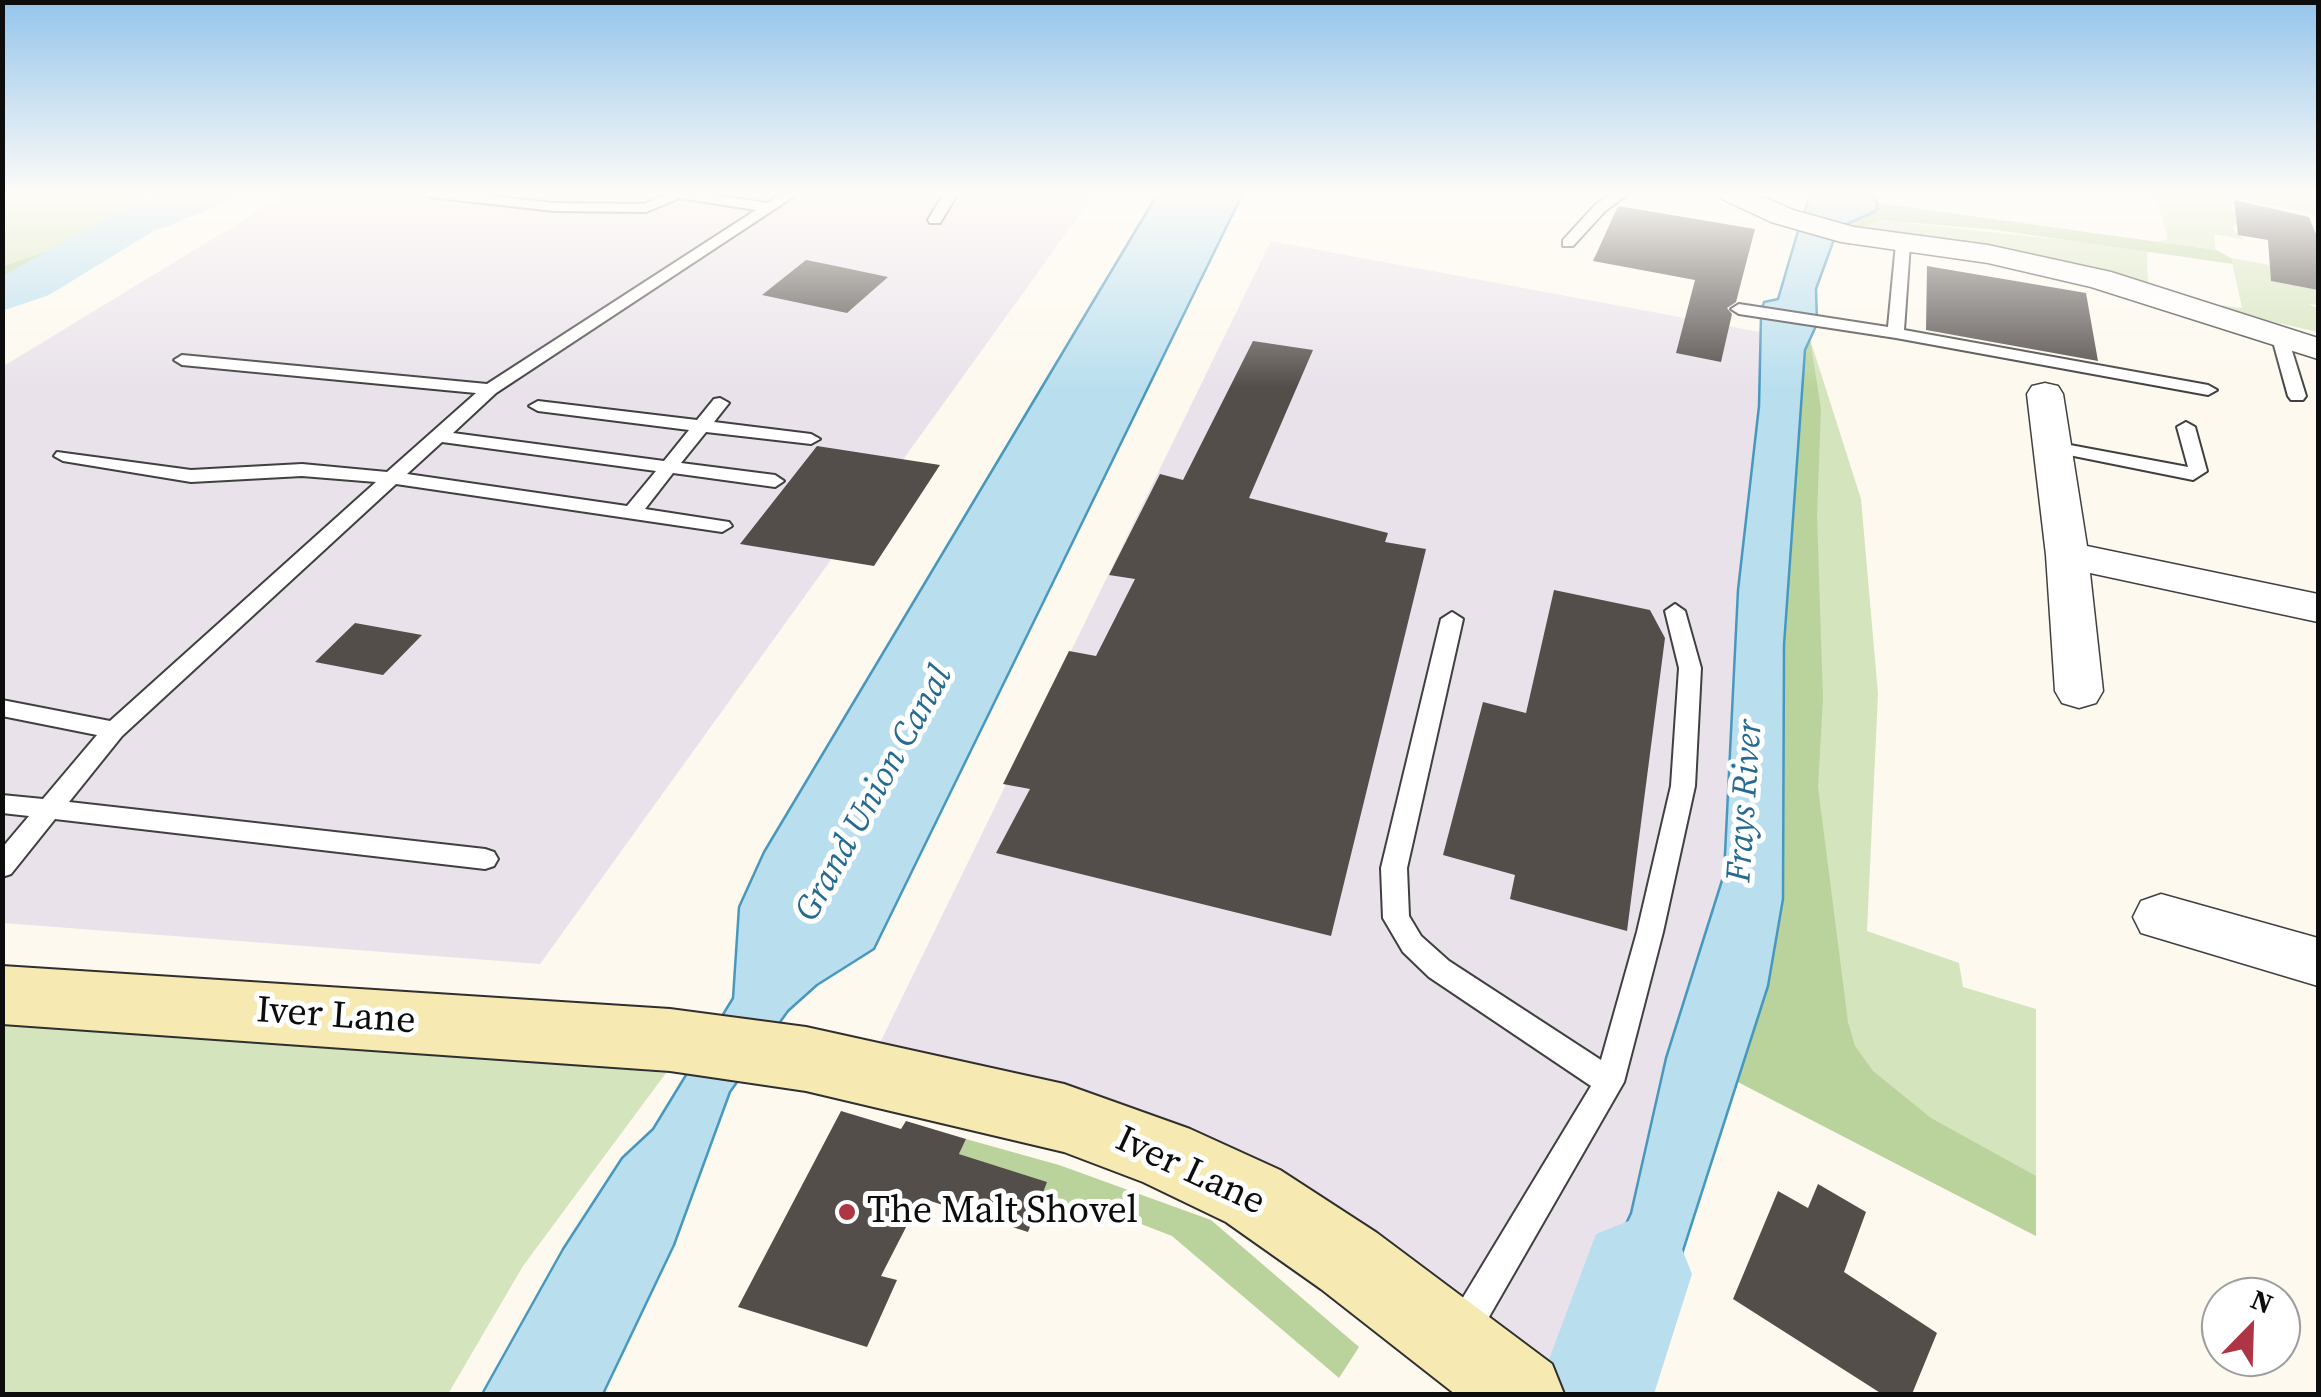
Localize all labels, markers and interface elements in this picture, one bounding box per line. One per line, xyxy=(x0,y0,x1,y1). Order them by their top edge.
water label: Grand Union Canal xyxy=(787,659,963,929)
water label: Frays River xyxy=(1719,718,1773,884)
street label: Iver Lane xyxy=(255,989,417,1045)
street label: Iver Lane xyxy=(1108,1118,1272,1226)
place label: The Malt Shovel xyxy=(867,1189,1138,1235)
marker: The Malt Shovel xyxy=(836,1201,858,1223)
north arrow xyxy=(2201,1277,2301,1377)
text: N xyxy=(2245,1280,2279,1323)

